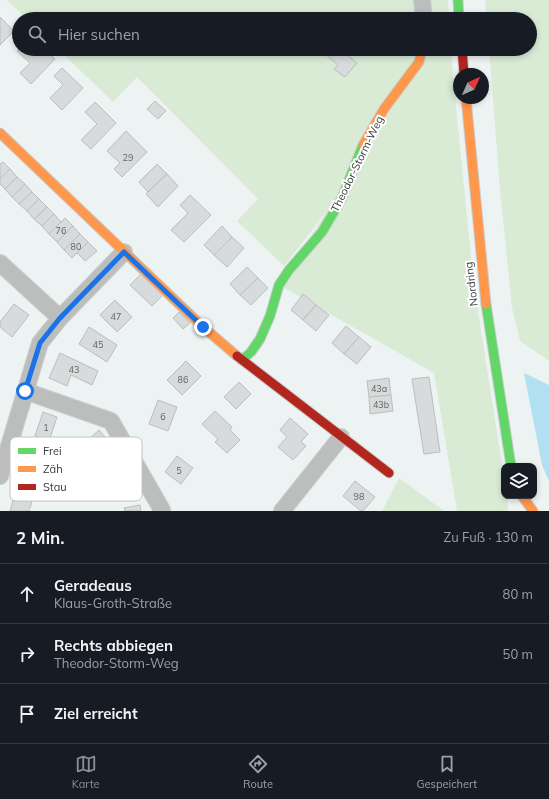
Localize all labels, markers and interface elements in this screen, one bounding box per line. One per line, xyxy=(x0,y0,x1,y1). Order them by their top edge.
search box xyxy=(12,12,537,56)
icon: search xyxy=(26,23,48,45)
text: Hier suchen xyxy=(58,25,140,44)
north arrow xyxy=(453,68,489,104)
street label: Theodor-Storm-Weg xyxy=(328,114,386,214)
house number: 29 xyxy=(123,152,133,163)
house number: 76 xyxy=(56,225,66,236)
house number: 80 xyxy=(71,241,81,252)
street label: Nordring xyxy=(461,261,481,307)
house number: 47 xyxy=(111,311,121,322)
route end xyxy=(194,318,212,336)
house number: 45 xyxy=(93,339,104,350)
house number: 43 xyxy=(69,364,79,375)
house number: 86 xyxy=(178,374,188,385)
route start xyxy=(16,382,34,400)
house number: 43a xyxy=(371,383,387,394)
house number: 43b xyxy=(373,399,389,410)
house number: 6 xyxy=(160,411,166,422)
house number: 1 xyxy=(43,422,49,433)
legend xyxy=(10,437,142,501)
text: Frei xyxy=(43,444,62,458)
text: Zäh xyxy=(43,462,63,476)
map controls xyxy=(501,463,537,499)
button: layers xyxy=(501,463,537,499)
house number: 5 xyxy=(176,465,182,476)
text: Stau xyxy=(43,480,67,494)
house number: 98 xyxy=(354,491,364,502)
text: 2 Min. xyxy=(16,527,65,548)
text: Zu Fuß · 130 m xyxy=(444,529,533,545)
text: Geradeaus xyxy=(54,576,132,595)
icon: ahead xyxy=(16,583,38,605)
text: 80 m xyxy=(503,586,533,602)
text: Klaus-Groth-Straße xyxy=(54,595,172,611)
text: Rechts abbiegen xyxy=(54,636,173,655)
icon: right xyxy=(16,643,38,665)
text: 50 m xyxy=(503,646,533,662)
text: Theodor-Storm-Weg xyxy=(54,655,179,671)
icon: arrive xyxy=(16,703,38,725)
text: Ziel erreicht xyxy=(54,704,138,723)
tab: Karte xyxy=(72,753,99,791)
tab: Route xyxy=(243,753,273,791)
tab: Gespeichert xyxy=(416,753,477,791)

